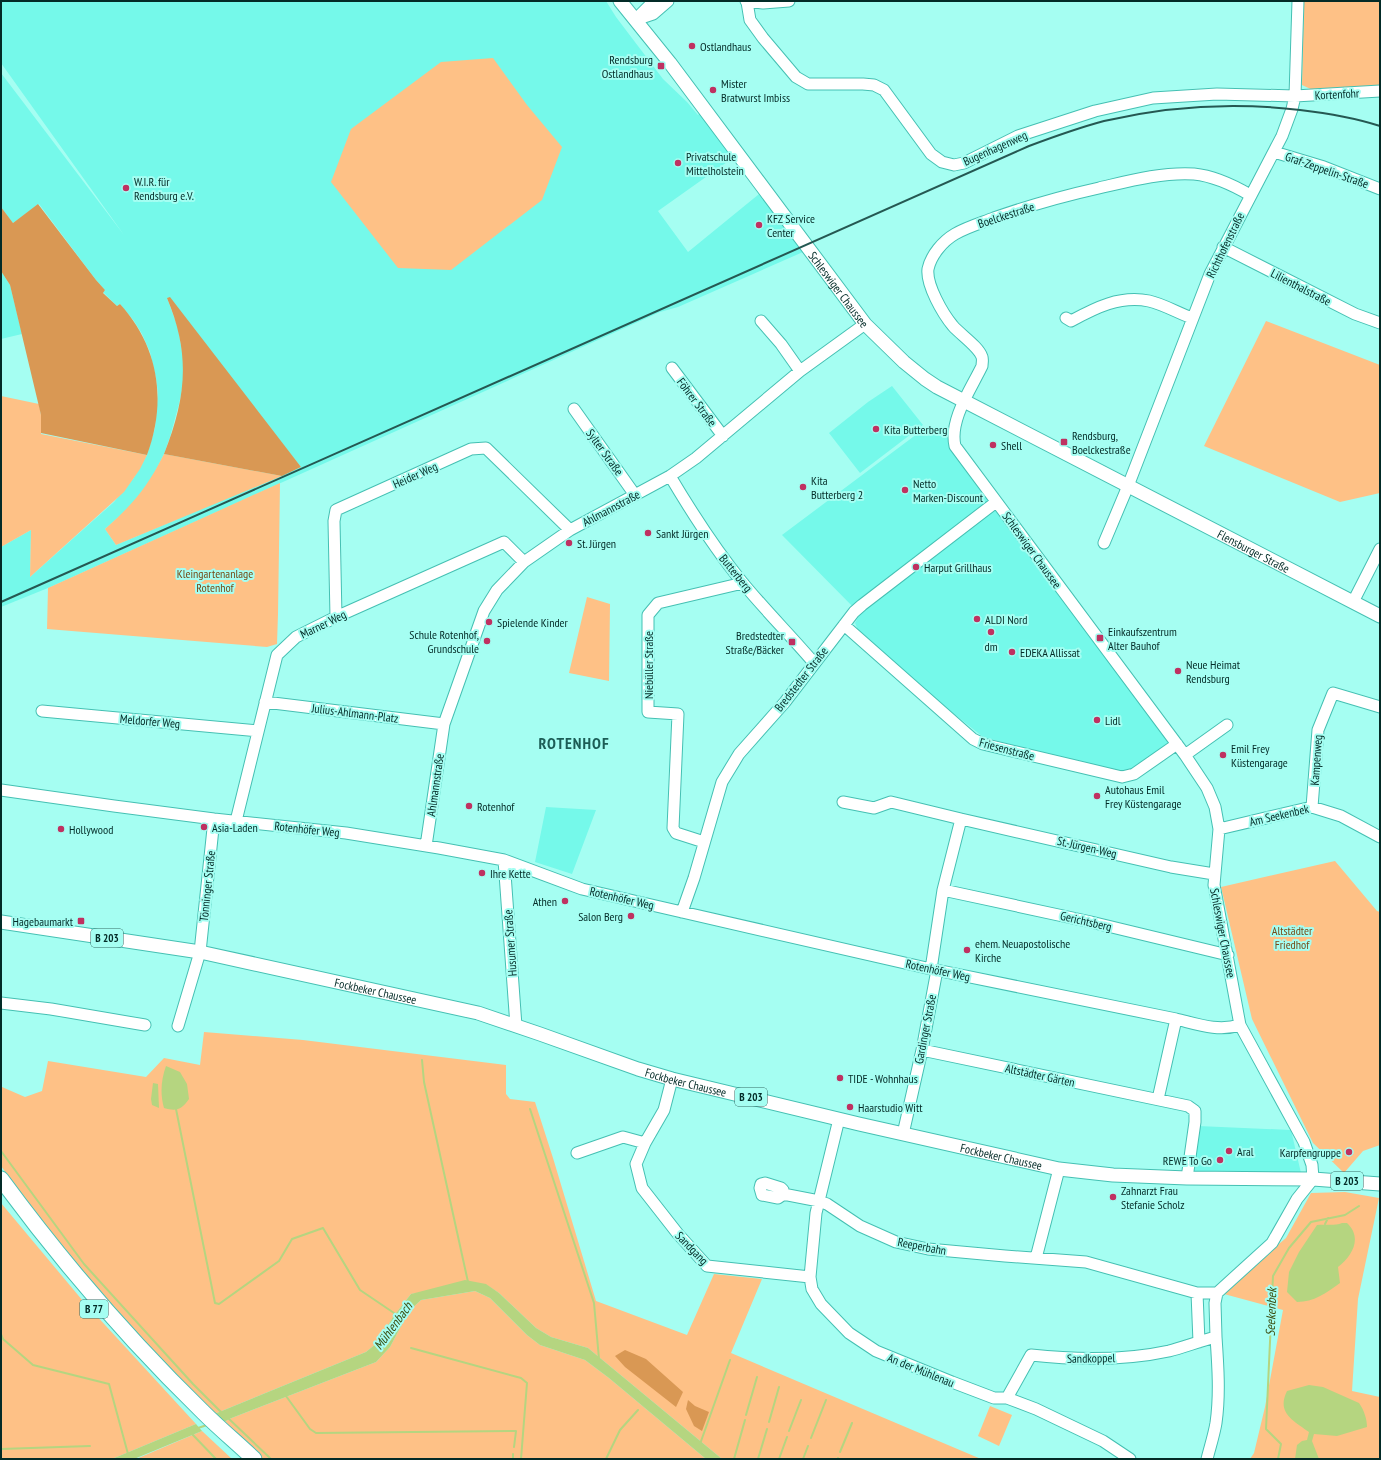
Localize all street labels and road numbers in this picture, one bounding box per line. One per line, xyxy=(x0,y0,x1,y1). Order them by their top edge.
street label: Kortenfohr xyxy=(1314,85,1360,103)
street label: Bugenhagenweg xyxy=(961,127,1029,169)
street label: Graf-Zeppelin-Straße xyxy=(1283,149,1371,191)
street label: Boelckestraße xyxy=(976,199,1036,231)
street label: Richthofenstraße xyxy=(1203,210,1247,280)
street label: Schleswiger Chaussee xyxy=(806,248,872,330)
street label: Lilienthalstraße xyxy=(1268,265,1334,309)
street label: Föhrer Straße xyxy=(674,375,720,429)
street label: Sylter Straße xyxy=(583,426,627,478)
street label: Heider Weg xyxy=(390,458,440,492)
street label: Ahlmannstraße xyxy=(580,487,642,529)
street label: Schleswiger Chaussee xyxy=(999,509,1065,591)
street label: Flensburger Straße xyxy=(1215,526,1292,576)
street label: Butterberg xyxy=(716,551,756,595)
street label: Marner Weg xyxy=(298,606,348,642)
street label: Niebüller Straße xyxy=(641,631,656,699)
street label: Bredstedter Straße xyxy=(771,644,831,714)
street label: Julius-Ahlmann-Platz xyxy=(310,700,399,726)
street label: Meldorfer Weg xyxy=(119,711,181,731)
street label: Friesenstraße xyxy=(978,734,1036,764)
street label: Kampenweg xyxy=(1307,734,1325,786)
street label: Ahlmannstraße xyxy=(423,753,447,817)
street label: Am Seekenbek xyxy=(1248,801,1311,829)
street label: Rotenhöfer Weg xyxy=(274,818,340,840)
street label: St.-Jürgen-Weg xyxy=(1056,833,1118,861)
street label: Tönninger Straße xyxy=(196,850,218,922)
street label: Rotenhöfer Weg xyxy=(588,883,656,913)
street label: Schleswiger Chaussee xyxy=(1207,887,1239,979)
street label: Gerichtsberg xyxy=(1059,908,1113,934)
street label: Husumer Straße xyxy=(500,909,520,977)
road number: B 203 xyxy=(91,929,123,947)
street label: Rotenhöfer Weg xyxy=(904,956,972,984)
street label: Fockbeker Chaussee xyxy=(333,974,418,1007)
street label: Gardinger Straße xyxy=(911,993,939,1065)
street label: Altstädter Gärten xyxy=(1004,1060,1076,1090)
street label: Fockbeker Chaussee xyxy=(643,1064,728,1099)
road number: B 203 xyxy=(735,1088,767,1106)
street label: Fockbeker Chaussee xyxy=(959,1140,1044,1172)
road number: B 203 xyxy=(1331,1172,1363,1190)
street label: Sandgang xyxy=(672,1228,712,1268)
street label: Reeperbahn xyxy=(896,1234,948,1258)
road number: B 77 xyxy=(80,1300,108,1318)
street label: An der Mühlenau xyxy=(885,1350,957,1390)
street label: Sandkoppel xyxy=(1067,1350,1115,1366)

